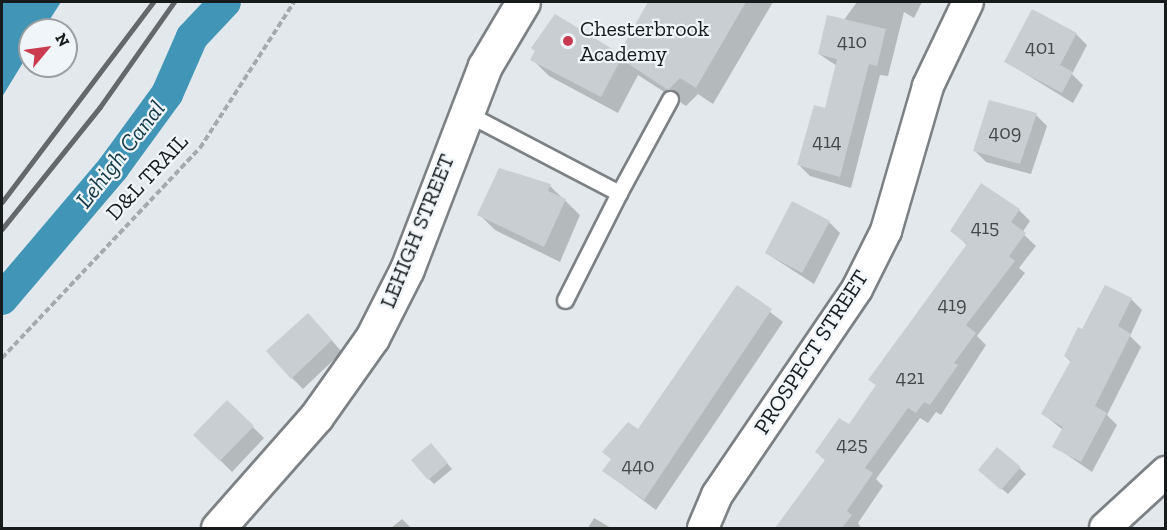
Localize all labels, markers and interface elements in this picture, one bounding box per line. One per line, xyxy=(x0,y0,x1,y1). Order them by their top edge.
place label: Chesterbrook Academy xyxy=(580,15,709,66)
north arrow xyxy=(18,18,78,78)
house number: 410 xyxy=(837,29,867,53)
text: N xyxy=(51,30,74,50)
marker: Chesterbrook Academy xyxy=(561,34,575,48)
house number: 401 xyxy=(1025,35,1055,59)
water label: Lehigh Canal xyxy=(69,94,171,214)
house number: 409 xyxy=(989,120,1021,144)
street label: D&L TRAIL xyxy=(100,128,194,226)
house number: 414 xyxy=(812,129,842,153)
street label: LEHIGH STREET xyxy=(374,150,460,312)
house number: 415 xyxy=(971,215,999,239)
street label: PROSPECT STREET xyxy=(748,265,874,439)
house number: 419 xyxy=(937,292,967,316)
house number: 421 xyxy=(896,365,924,389)
house number: 425 xyxy=(836,432,868,456)
house number: 440 xyxy=(621,453,655,477)

